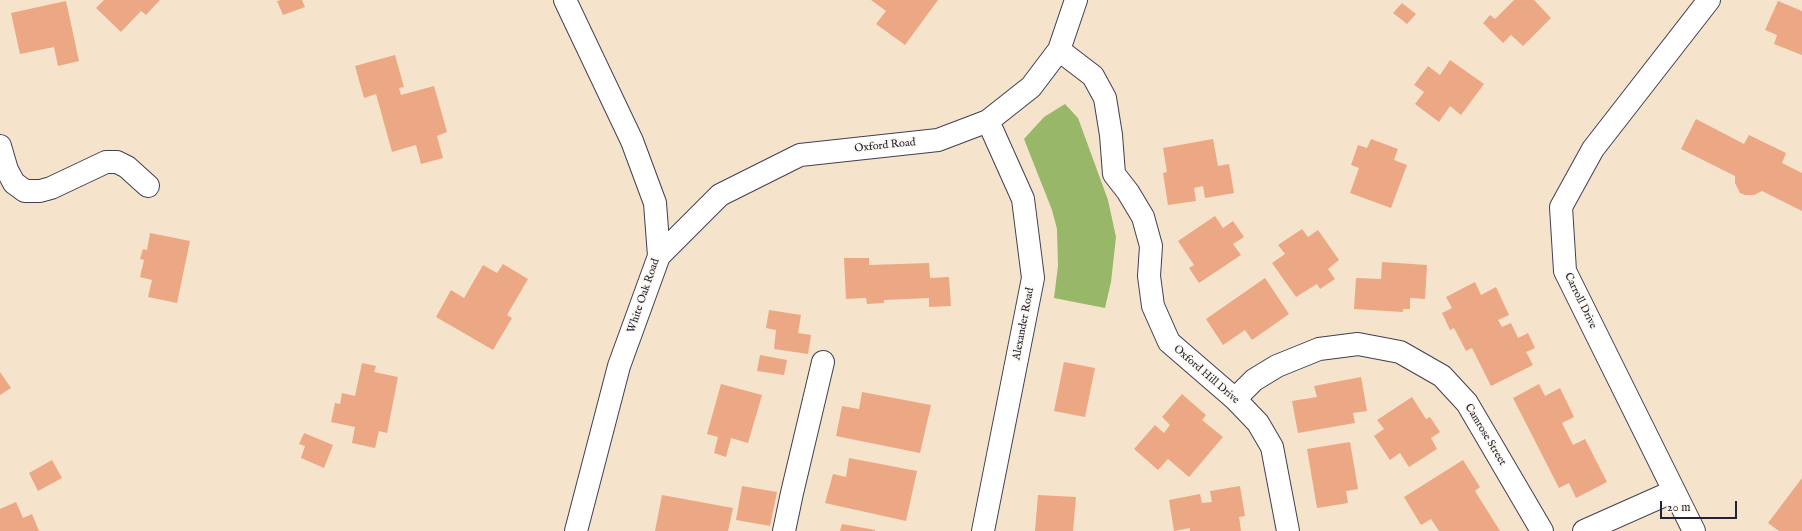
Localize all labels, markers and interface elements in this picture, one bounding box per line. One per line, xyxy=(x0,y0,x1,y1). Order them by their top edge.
street label: Oxford Road xyxy=(854,136,916,156)
street label: White Oak Road xyxy=(625,257,663,335)
street label: Carroll Drive xyxy=(1561,271,1599,331)
street label: Alexander Road xyxy=(1010,287,1038,361)
street label: Oxford Hill Drive xyxy=(1170,343,1242,407)
street label: Camrose Street xyxy=(1461,402,1509,468)
scale bar xyxy=(1662,493,1739,519)
text: 20 m xyxy=(1667,500,1690,515)

